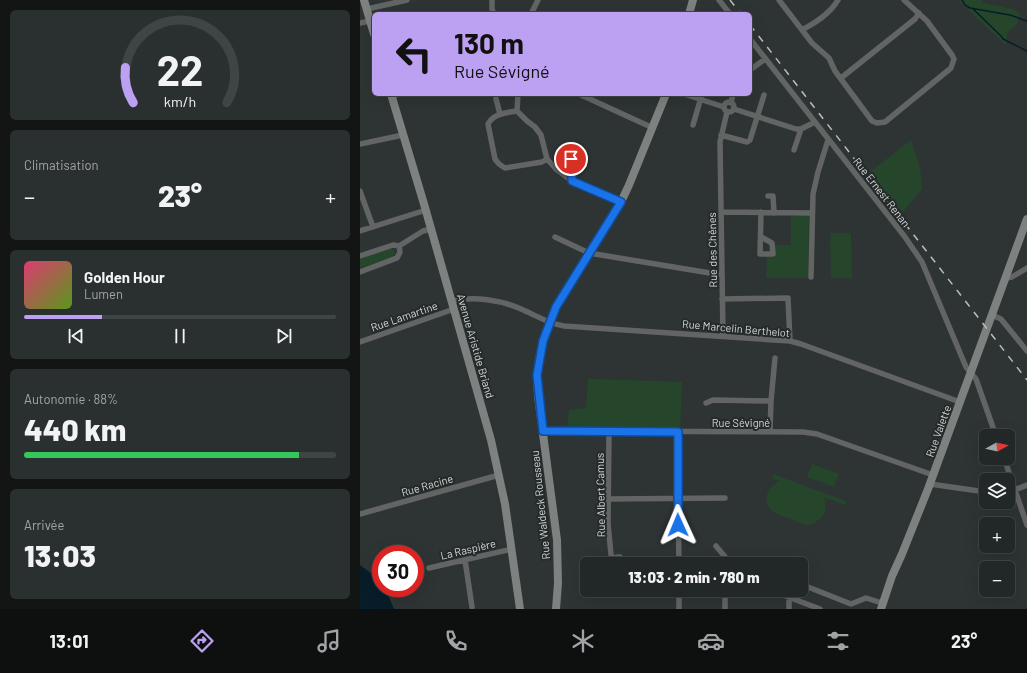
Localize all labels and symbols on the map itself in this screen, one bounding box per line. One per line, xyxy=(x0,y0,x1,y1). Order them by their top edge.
pin xyxy=(554,142,588,176)
street label: Rue Ernest Renan xyxy=(851,155,913,229)
street label: Rue des Chênes xyxy=(705,212,719,288)
street label: Avenue Aristide Briand xyxy=(455,292,497,400)
street label: Rue Lamartine xyxy=(369,298,439,334)
street label: Rue Marcelin Berthelot xyxy=(682,317,790,339)
street label: Rue Valette xyxy=(923,403,953,459)
street label: Rue Sévigné xyxy=(712,416,770,429)
north arrow xyxy=(979,429,1015,465)
street label: Rue Waldeck Rousseau xyxy=(528,450,552,560)
street label: Rue Albert Camus xyxy=(593,453,607,537)
street label: Rue Racine xyxy=(400,471,455,499)
position arrow xyxy=(657,504,699,546)
street label: La Raspière xyxy=(439,536,497,562)
speed limit sign: 30 xyxy=(372,545,424,597)

